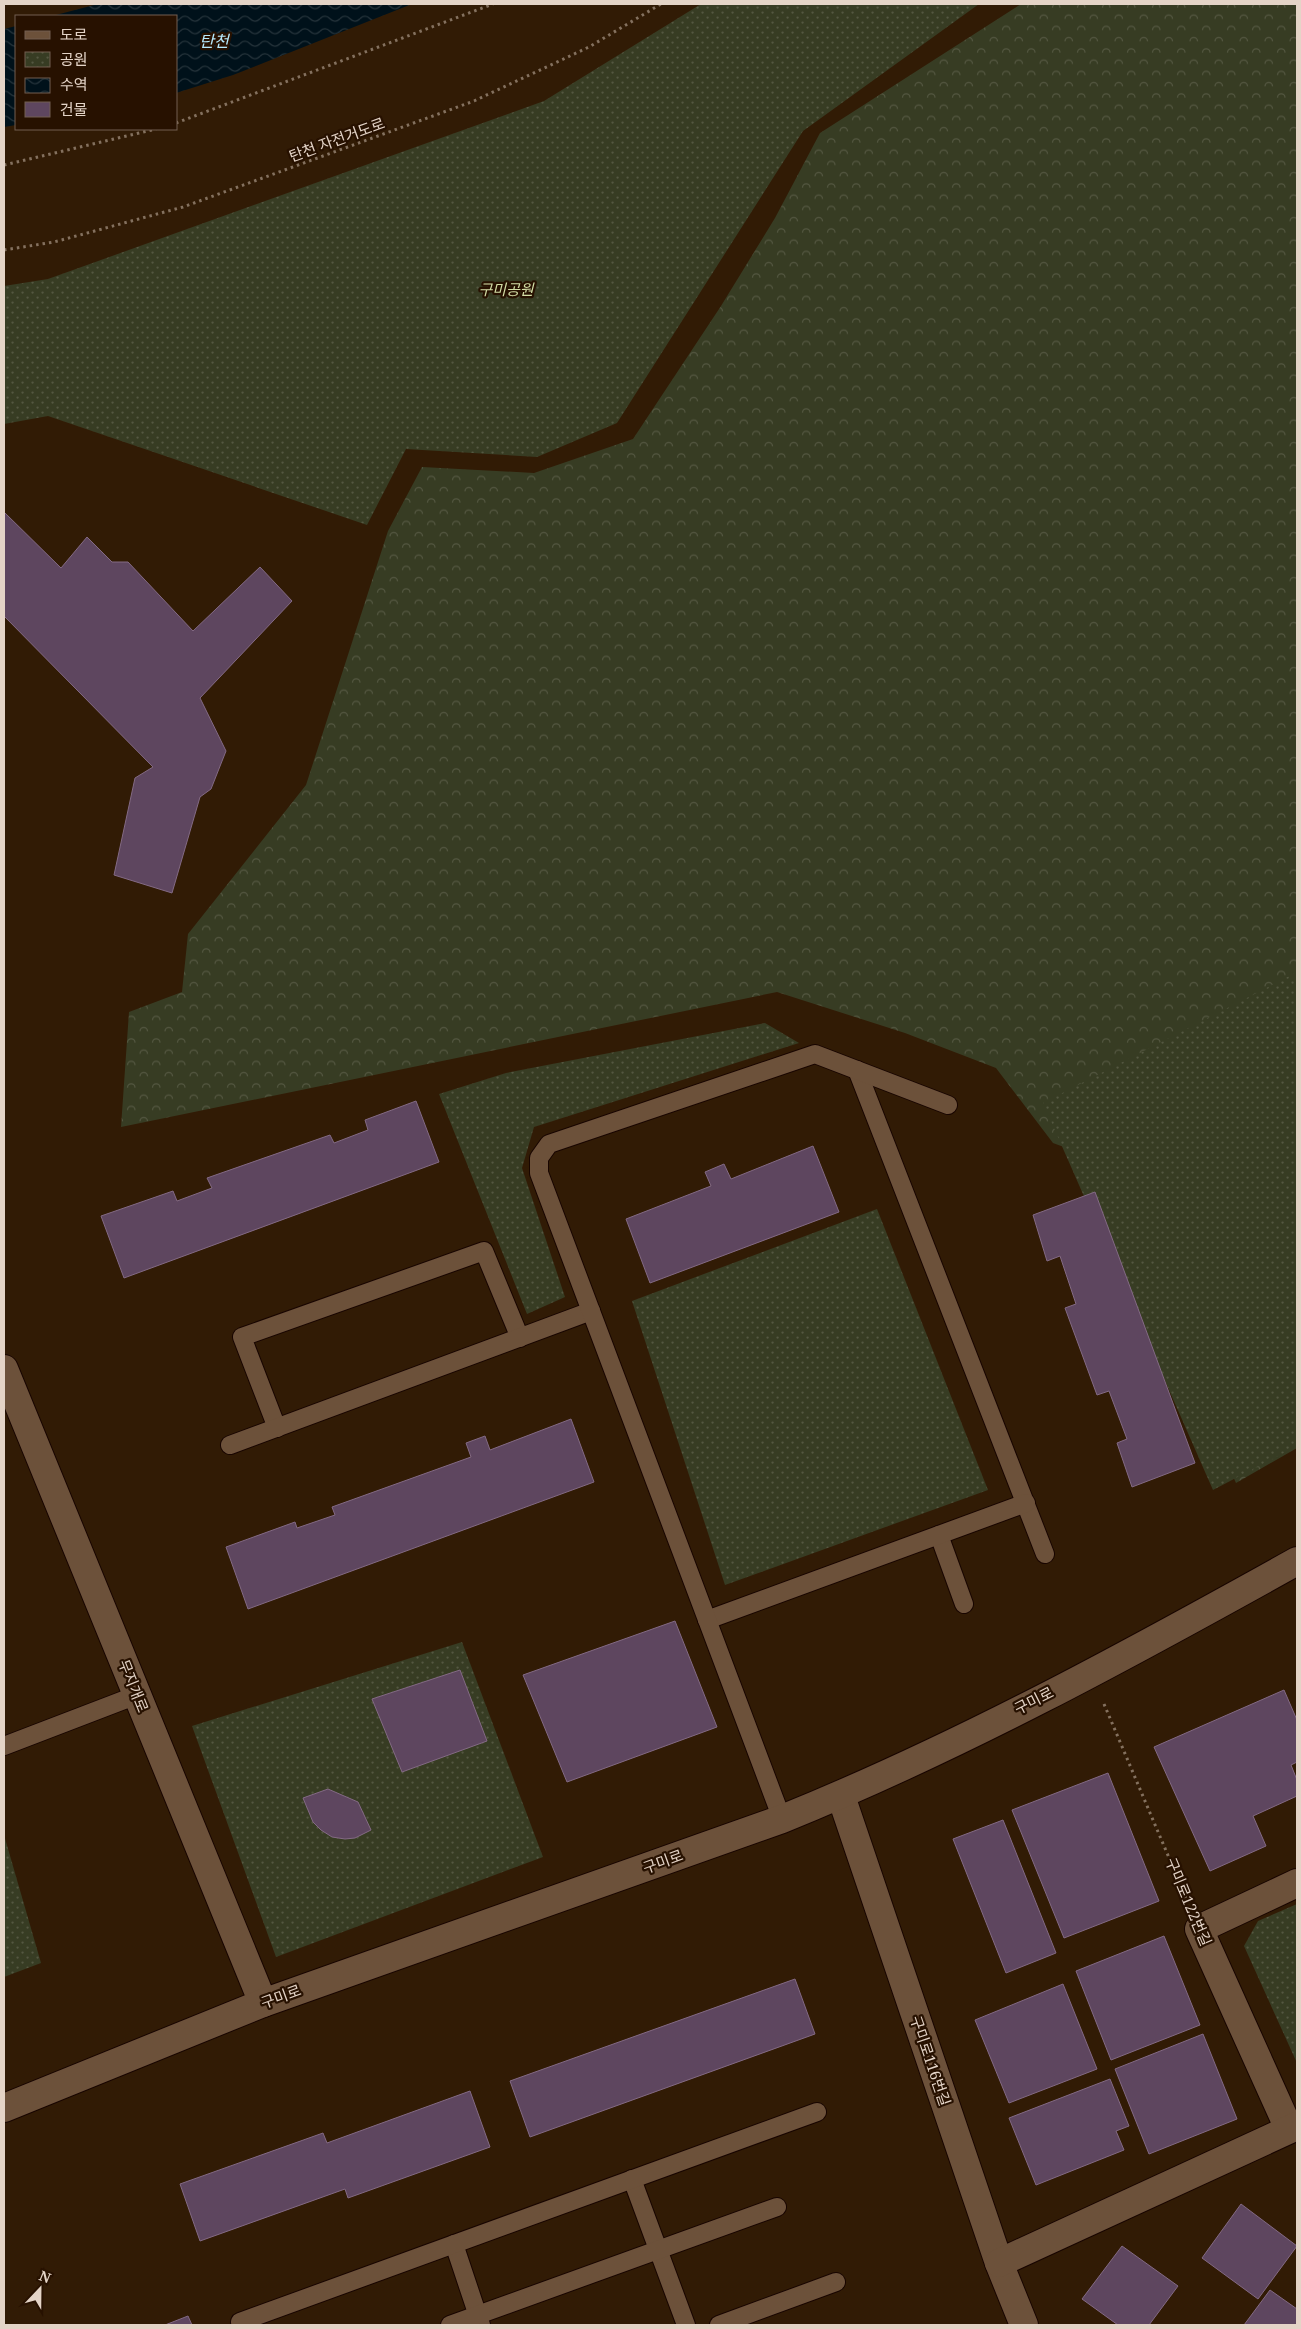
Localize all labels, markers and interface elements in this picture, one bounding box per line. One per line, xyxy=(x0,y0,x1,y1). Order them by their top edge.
legend xyxy=(15,15,178,130)
text: 도로 xyxy=(60,24,88,44)
water label: 탄천 xyxy=(199,30,231,52)
text: 공원 xyxy=(60,49,88,69)
text: 수역 xyxy=(60,74,88,94)
text: 건물 xyxy=(60,99,88,119)
street label: 탄천 자전거도로 xyxy=(286,112,387,166)
park label: 구미공원 xyxy=(478,279,535,299)
street label: 무지개로 xyxy=(114,1656,154,1715)
street label: 구미로 xyxy=(1011,1682,1057,1718)
street label: 구미로 xyxy=(640,1845,686,1878)
street label: 구미로122번길 xyxy=(1161,1854,1217,1949)
street label: 구미로 xyxy=(258,1980,304,2013)
street label: 구미로116번길 xyxy=(906,2013,956,2108)
north arrow xyxy=(15,2264,65,2314)
text: N xyxy=(36,2266,54,2287)

